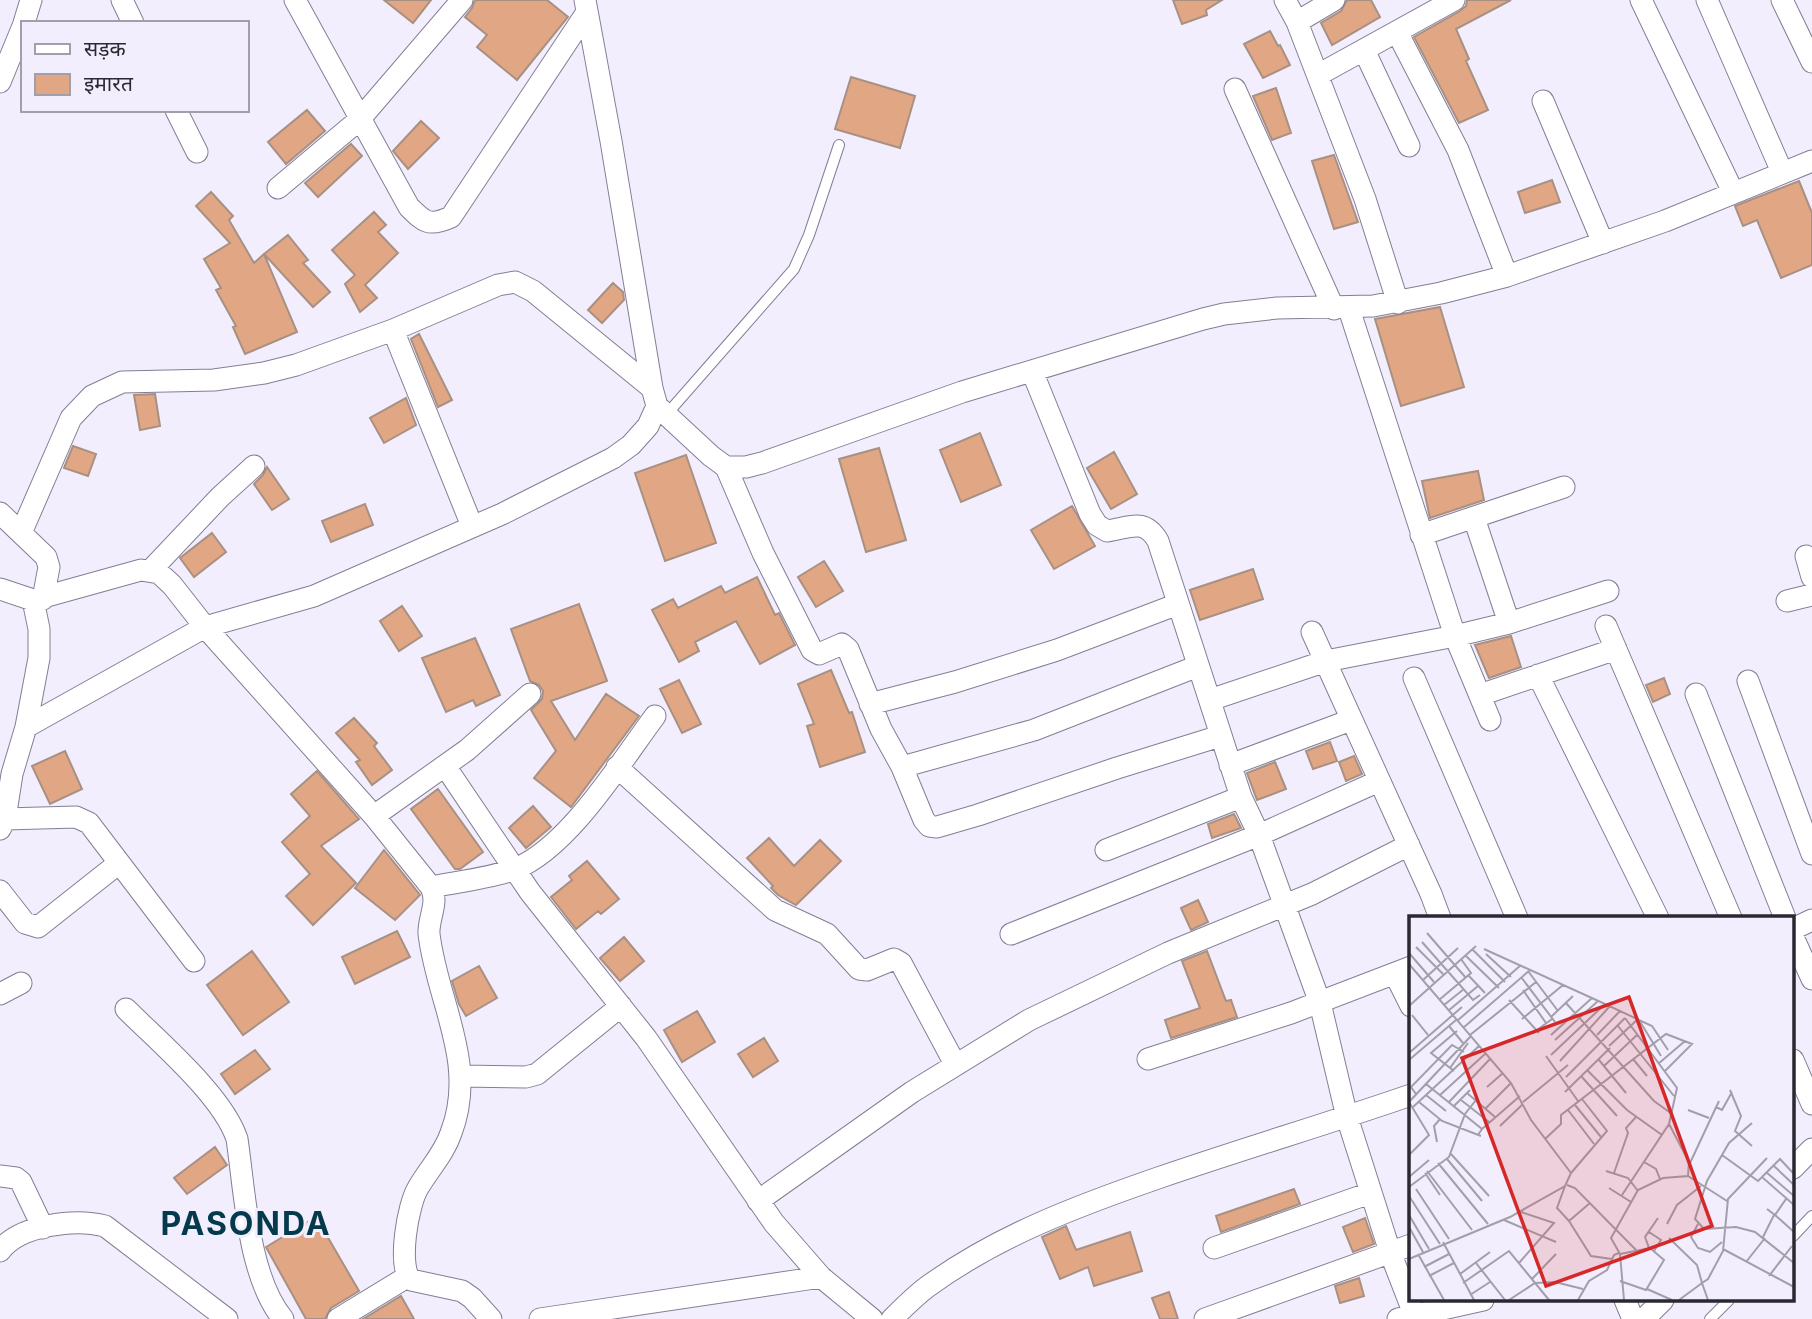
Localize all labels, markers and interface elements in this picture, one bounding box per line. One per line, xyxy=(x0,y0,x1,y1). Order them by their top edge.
legend xyxy=(21,21,248,112)
text: सड़क xyxy=(84,36,126,61)
text: इमारत xyxy=(84,71,134,96)
inset map xyxy=(1409,916,1794,1302)
district label: PASONDA xyxy=(160,1204,332,1243)

